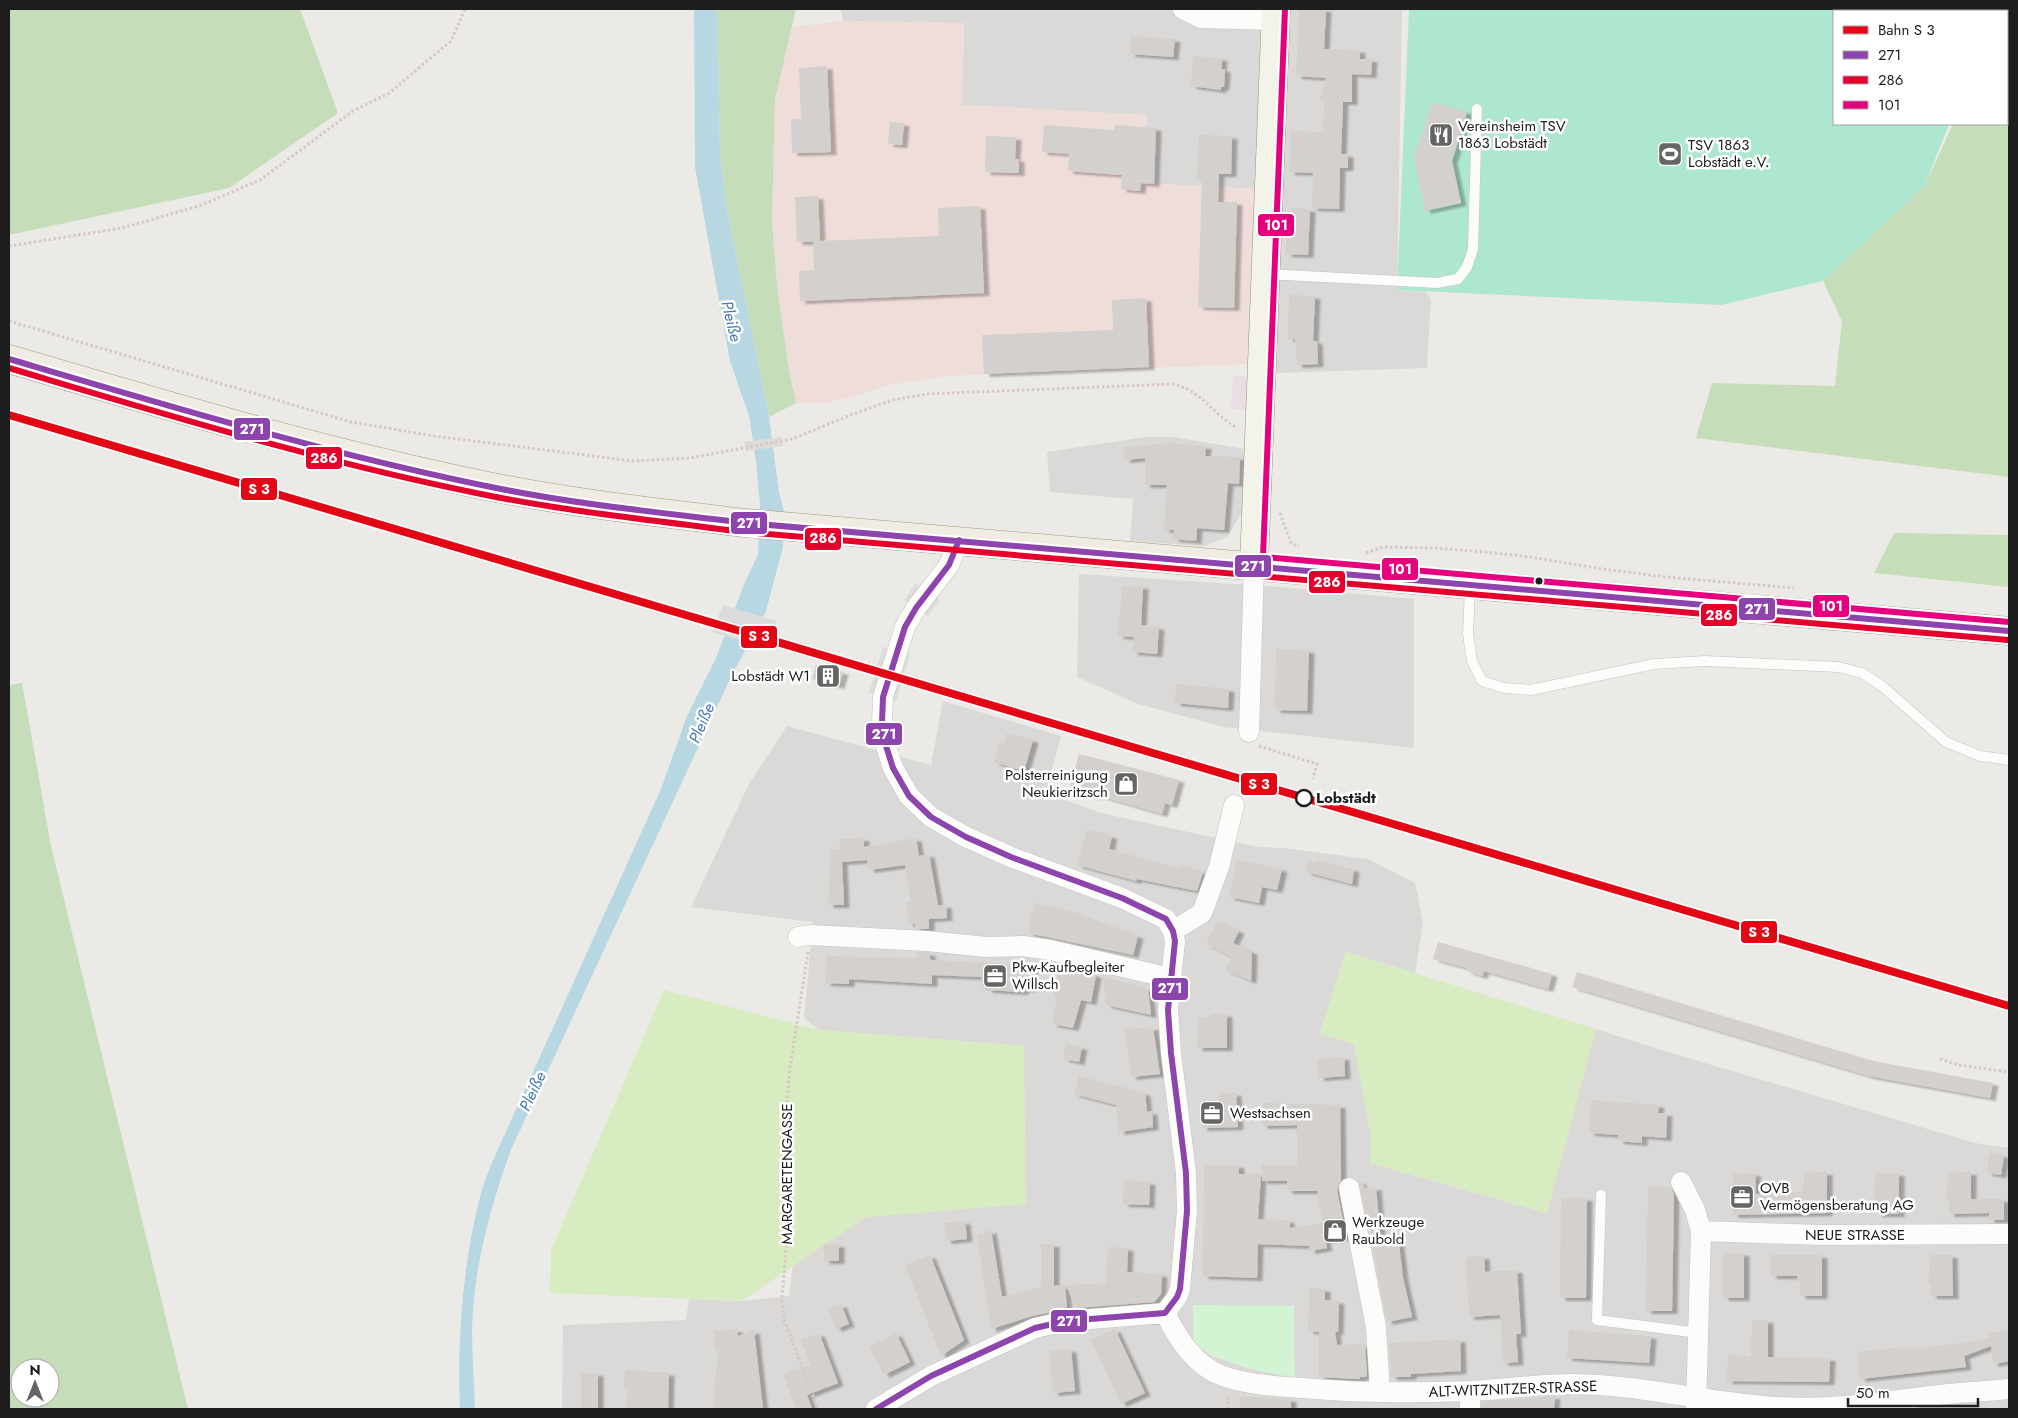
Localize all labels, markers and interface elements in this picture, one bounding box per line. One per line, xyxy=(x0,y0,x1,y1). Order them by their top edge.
legend xyxy=(1833,10,2008,125)
text: Bahn S 3 xyxy=(1878,19,1935,41)
text: 271 xyxy=(1878,44,1901,66)
text: 286 xyxy=(1878,69,1903,91)
text: 101 xyxy=(1878,94,1901,116)
place label: Vereinsheim TSV 1863 Lobstädt xyxy=(1458,115,1566,154)
restaurant icon: Vereinsheim TSV 1863 Lobstädt xyxy=(1428,122,1454,148)
place label: TSV 1863 Lobstädt e.V. xyxy=(1688,134,1769,173)
sports icon: TSV 1863 Lobstädt e.V. xyxy=(1657,141,1683,167)
line badge: 101 xyxy=(1257,213,1295,237)
text: 101 xyxy=(1264,215,1288,235)
water label: Pleiße xyxy=(715,298,748,344)
line badge: 271 xyxy=(233,417,271,441)
text: 271 xyxy=(240,419,264,439)
line badge: 286 xyxy=(305,446,343,470)
text: 286 xyxy=(310,448,338,468)
line badge: S 3 xyxy=(240,477,278,501)
text: S 3 xyxy=(248,479,270,499)
line badge: 271 xyxy=(730,511,768,535)
text: 271 xyxy=(737,513,761,533)
line badge: 286 xyxy=(804,527,842,551)
text: 286 xyxy=(809,528,837,548)
line badge: 271 xyxy=(1234,554,1272,578)
text: 271 xyxy=(1241,556,1265,576)
line badge: 101 xyxy=(1381,557,1419,581)
text: 101 xyxy=(1388,559,1412,579)
line badge: 286 xyxy=(1308,570,1346,594)
text: 286 xyxy=(1313,572,1341,592)
unlabelled marker xyxy=(1534,576,1544,586)
line badge: 101 xyxy=(1812,594,1850,618)
text: 101 xyxy=(1819,596,1843,616)
line badge: 271 xyxy=(1738,597,1776,621)
text: 271 xyxy=(1745,599,1769,619)
line badge: 286 xyxy=(1700,603,1738,627)
text: 286 xyxy=(1705,605,1733,625)
line badge: S 3 xyxy=(740,625,778,649)
text: S 3 xyxy=(748,626,770,646)
building icon: Lobstädt W1 xyxy=(815,663,841,689)
place label: Lobstädt W1 xyxy=(731,665,810,687)
water label: Pleiße xyxy=(683,700,720,747)
line badge: 271 xyxy=(865,722,903,746)
text: 271 xyxy=(872,724,896,744)
place label: Polsterreinigung Neukieritzsch xyxy=(1005,764,1108,803)
shop icon: Polsterreinigung Neukieritzsch xyxy=(1113,771,1139,797)
line badge: S 3 xyxy=(1240,772,1278,796)
text: S 3 xyxy=(1248,774,1270,794)
place label: Lobstädt xyxy=(1316,787,1376,809)
marker: Lobstädt xyxy=(1295,789,1313,807)
line badge: S 3 xyxy=(1740,920,1778,944)
text: S 3 xyxy=(1748,922,1770,942)
place label: Pkw-Kaufbegleiter Willsch xyxy=(1012,956,1125,995)
office icon: Pkw-Kaufbegleiter Willsch xyxy=(982,963,1008,989)
line badge: 271 xyxy=(1151,977,1189,1001)
text: 271 xyxy=(1158,978,1182,998)
water label: Pleiße xyxy=(513,1068,552,1115)
office icon: Westsachsen xyxy=(1199,1100,1225,1126)
place label: Westsachsen xyxy=(1230,1102,1311,1124)
street label: MARGARETENGASSE xyxy=(776,1104,798,1244)
place label: OVB Vermögensberatung AG xyxy=(1760,1177,1914,1216)
office icon: OVB Vermögensberatung AG xyxy=(1729,1184,1755,1210)
place label: Werkzeuge Raubold xyxy=(1352,1211,1424,1250)
shop icon: Werkzeuge Raubold xyxy=(1322,1218,1348,1244)
street label: NEUE STRASSE xyxy=(1805,1224,1905,1246)
line badge: 271 xyxy=(1050,1309,1088,1333)
text: 271 xyxy=(1057,1311,1081,1331)
north arrow xyxy=(10,1358,60,1408)
text: N xyxy=(29,1360,41,1380)
street label: ALT-WITZNITZER-STRASSE xyxy=(1428,1375,1598,1403)
scale bar xyxy=(1848,1376,1978,1408)
text: 50 m xyxy=(1856,1382,1890,1404)

